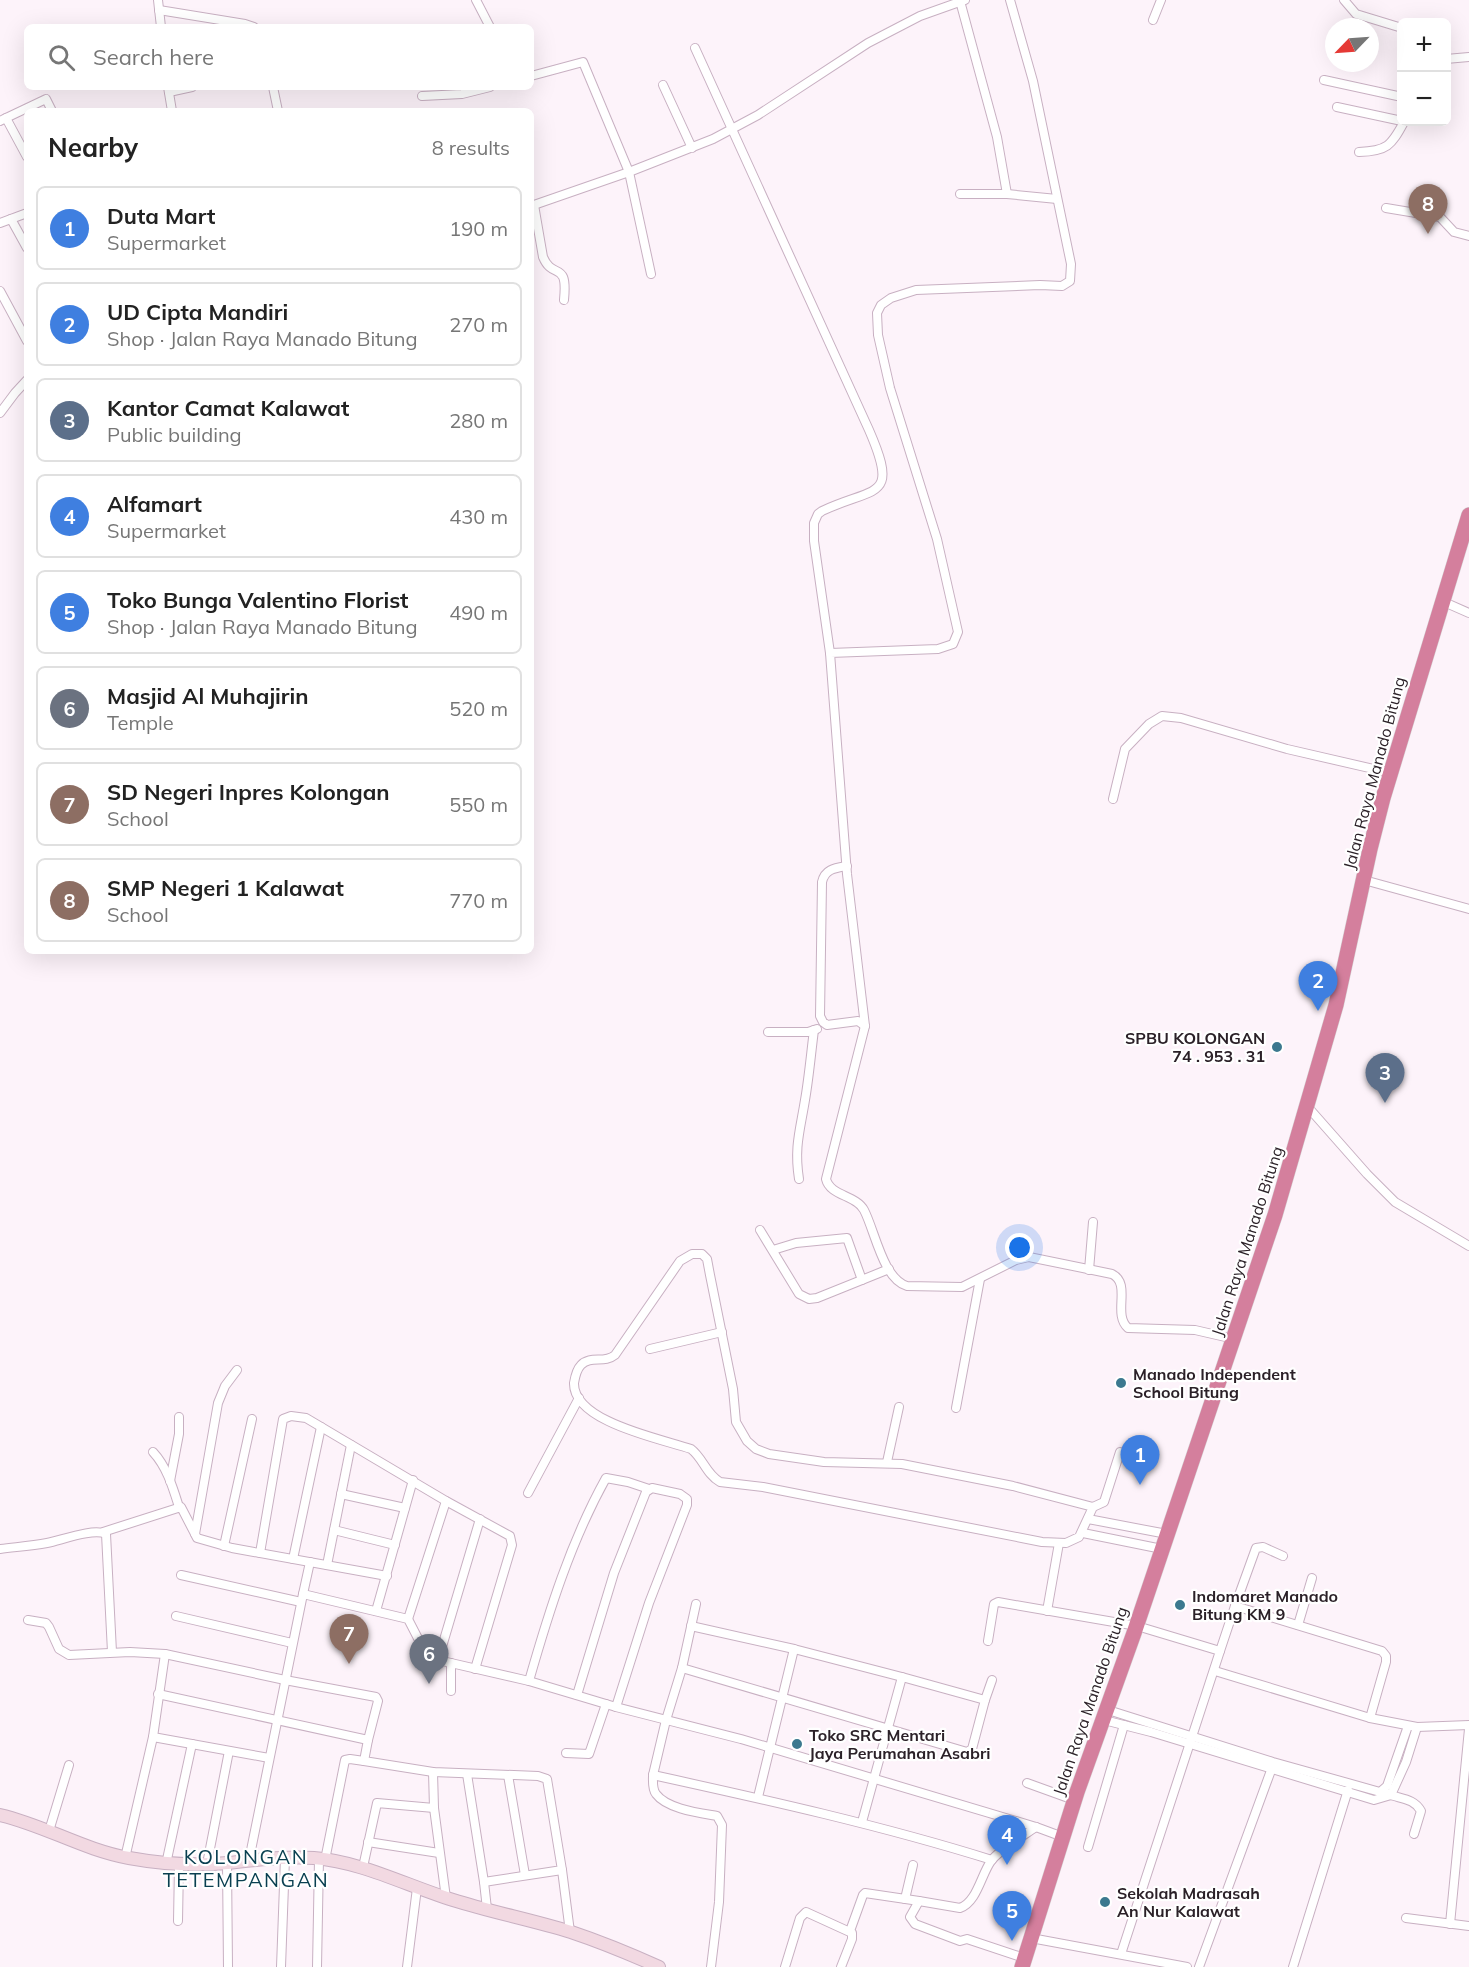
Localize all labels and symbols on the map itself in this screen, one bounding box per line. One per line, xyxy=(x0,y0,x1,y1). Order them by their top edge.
north arrow xyxy=(1325,18,1379,72)
pin: 8 xyxy=(1408,184,1448,234)
street label: Jalan Raya Manado Bitung xyxy=(1339,675,1409,871)
pin: 2 xyxy=(1298,962,1338,1011)
place label: SPBU KOLONGAN 74 . 953 . 31 xyxy=(1125,1028,1265,1066)
marker: SPBU KOLONGAN 74 . 953 . 31 xyxy=(1270,1040,1284,1054)
pin: 3 xyxy=(1366,1054,1404,1103)
street label: Jalan Raya Manado Bitung xyxy=(1207,1144,1287,1338)
your location xyxy=(1005,1233,1034,1262)
place label: Manado Independent School Bitung xyxy=(1133,1364,1296,1402)
marker: Manado Independent School Bitung xyxy=(1114,1376,1128,1390)
pin: 1 xyxy=(1120,1436,1160,1485)
place label: Indomaret Manado Bitung KM 9 xyxy=(1192,1586,1338,1624)
marker: Indomaret Manado Bitung KM 9 xyxy=(1173,1598,1187,1612)
street label: Jalan Raya Manado Bitung xyxy=(1048,1604,1132,1798)
pin: 7 xyxy=(330,1614,368,1664)
pin: 6 xyxy=(410,1634,448,1684)
place label: Toko SRC Mentari Jaya Perumahan Asabri xyxy=(809,1725,990,1763)
marker: Toko SRC Mentari Jaya Perumahan Asabri xyxy=(790,1737,804,1751)
pin: 4 xyxy=(988,1816,1026,1865)
district label: KOLONGAN TETEMPANGAN xyxy=(163,1844,329,1892)
place label: Sekolah Madrasah An Nur Kalawat xyxy=(1117,1883,1260,1921)
pin: 5 xyxy=(992,1892,1032,1941)
marker: Sekolah Madrasah An Nur Kalawat xyxy=(1098,1895,1112,1909)

